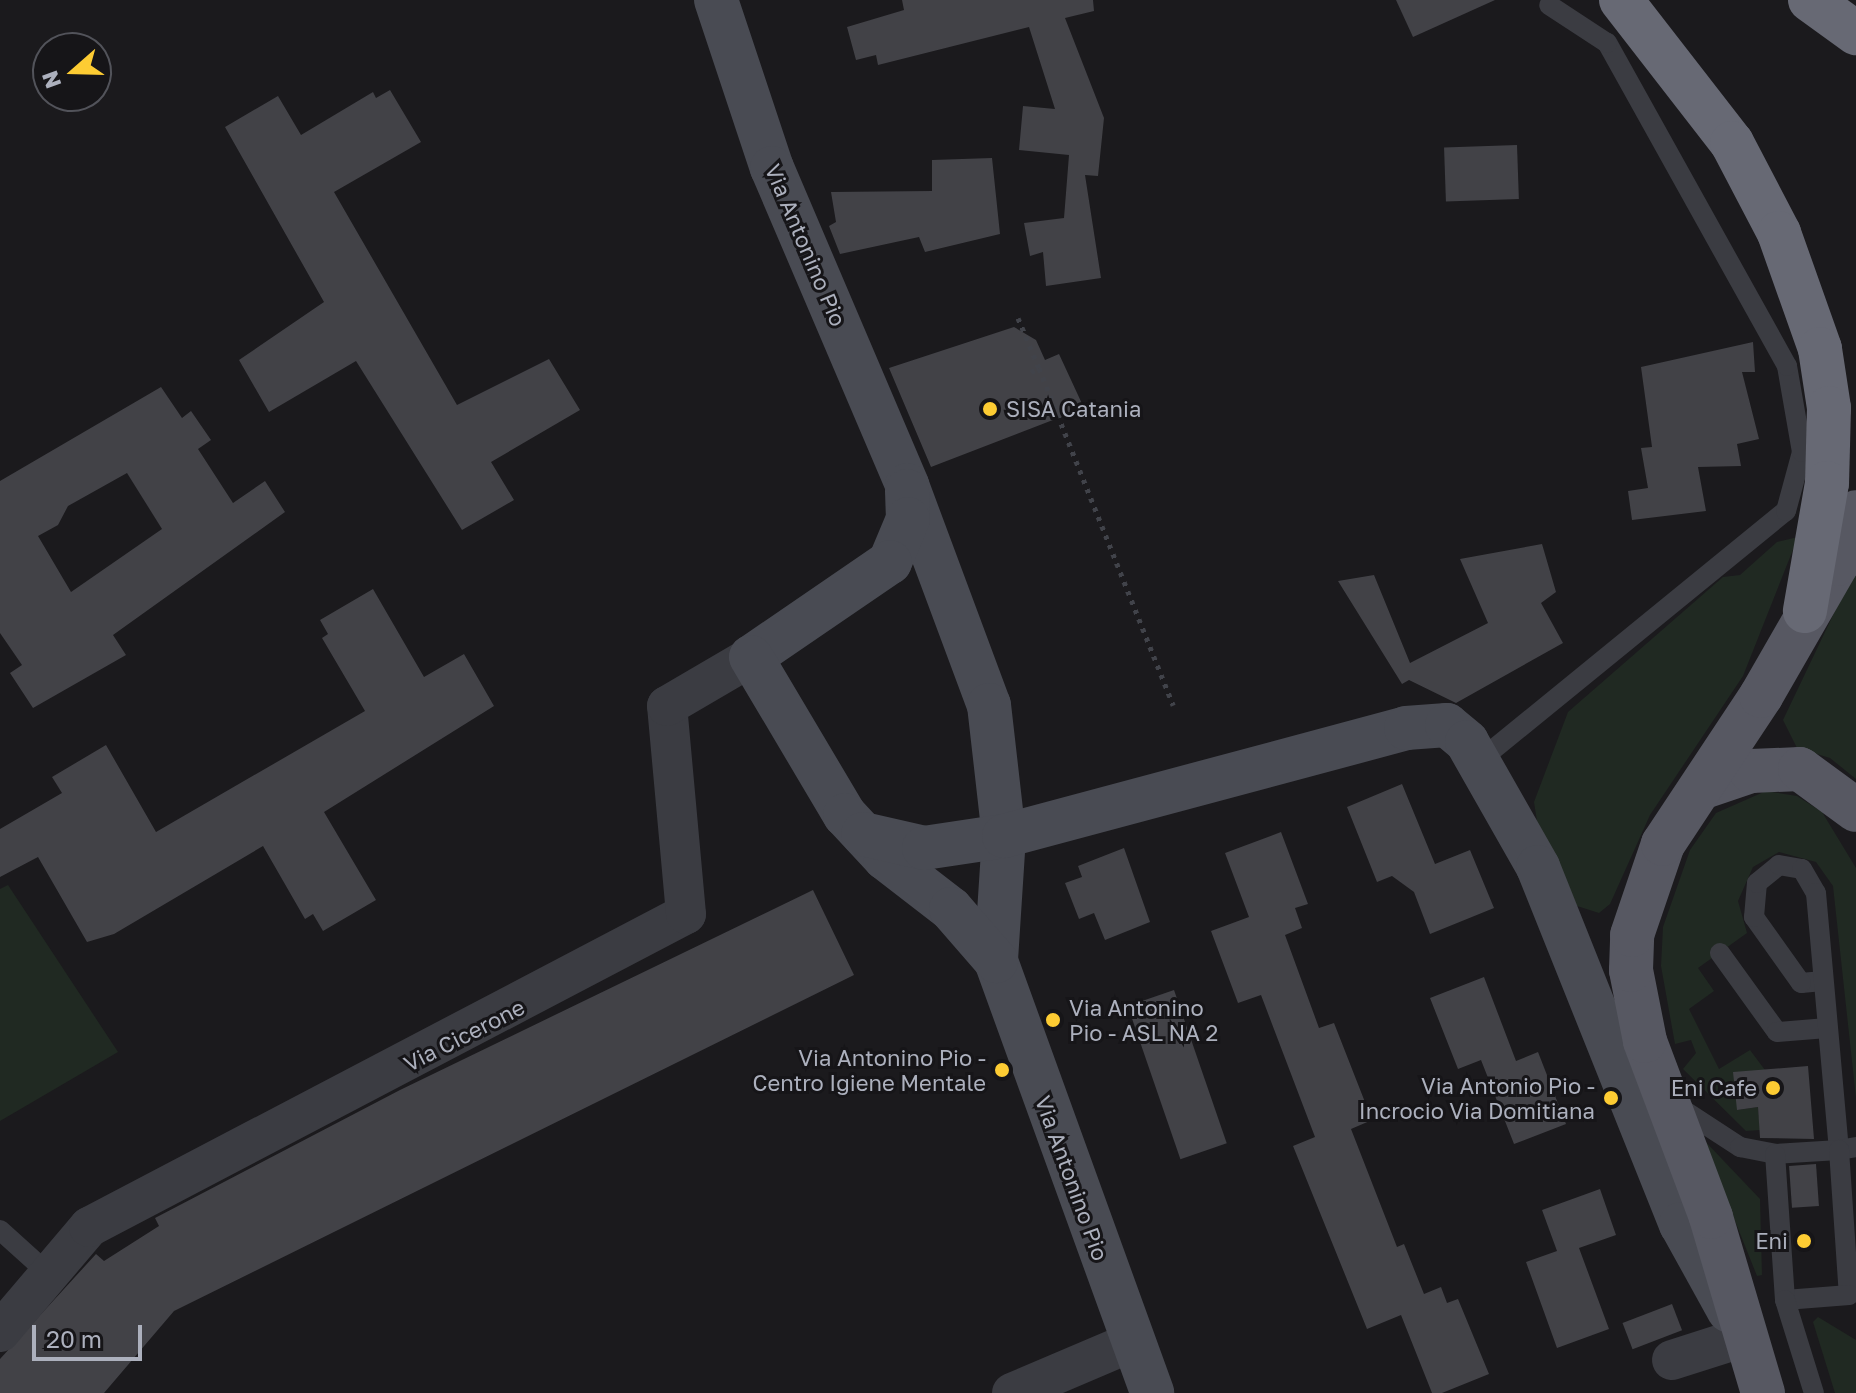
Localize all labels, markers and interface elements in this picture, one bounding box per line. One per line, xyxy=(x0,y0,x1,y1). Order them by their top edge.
north arrow xyxy=(32,32,112,112)
text: N xyxy=(35,67,66,92)
street label: Via Antonino Pio xyxy=(760,160,852,330)
place label: SISA Catania xyxy=(1006,396,1141,422)
marker: SISA Catania xyxy=(981,400,999,418)
street label: Via Cicerone xyxy=(399,993,529,1077)
place label: Via Antonino Pio - ASL NA 2 xyxy=(1069,994,1218,1046)
marker: Via Antonino Pio - ASL NA 2 xyxy=(1044,1011,1062,1029)
place label: Via Antonino Pio - Centro Igiene Mentale xyxy=(752,1044,986,1096)
marker: Via Antonino Pio - Centro Igiene Mentale xyxy=(993,1061,1011,1079)
place label: Via Antonio Pio - Incrocio Via Domitiana xyxy=(1359,1072,1595,1124)
place label: Eni Cafe xyxy=(1671,1075,1757,1101)
marker: Eni Cafe xyxy=(1764,1079,1782,1097)
marker: Via Antonio Pio - Incrocio Via Domitiana xyxy=(1602,1089,1620,1107)
street label: Via Antonino Pio xyxy=(1030,1092,1114,1264)
place label: Eni xyxy=(1755,1228,1788,1254)
marker: Eni xyxy=(1795,1232,1813,1250)
scale bar xyxy=(36,1309,146,1359)
text: 20 m xyxy=(46,1324,102,1353)

